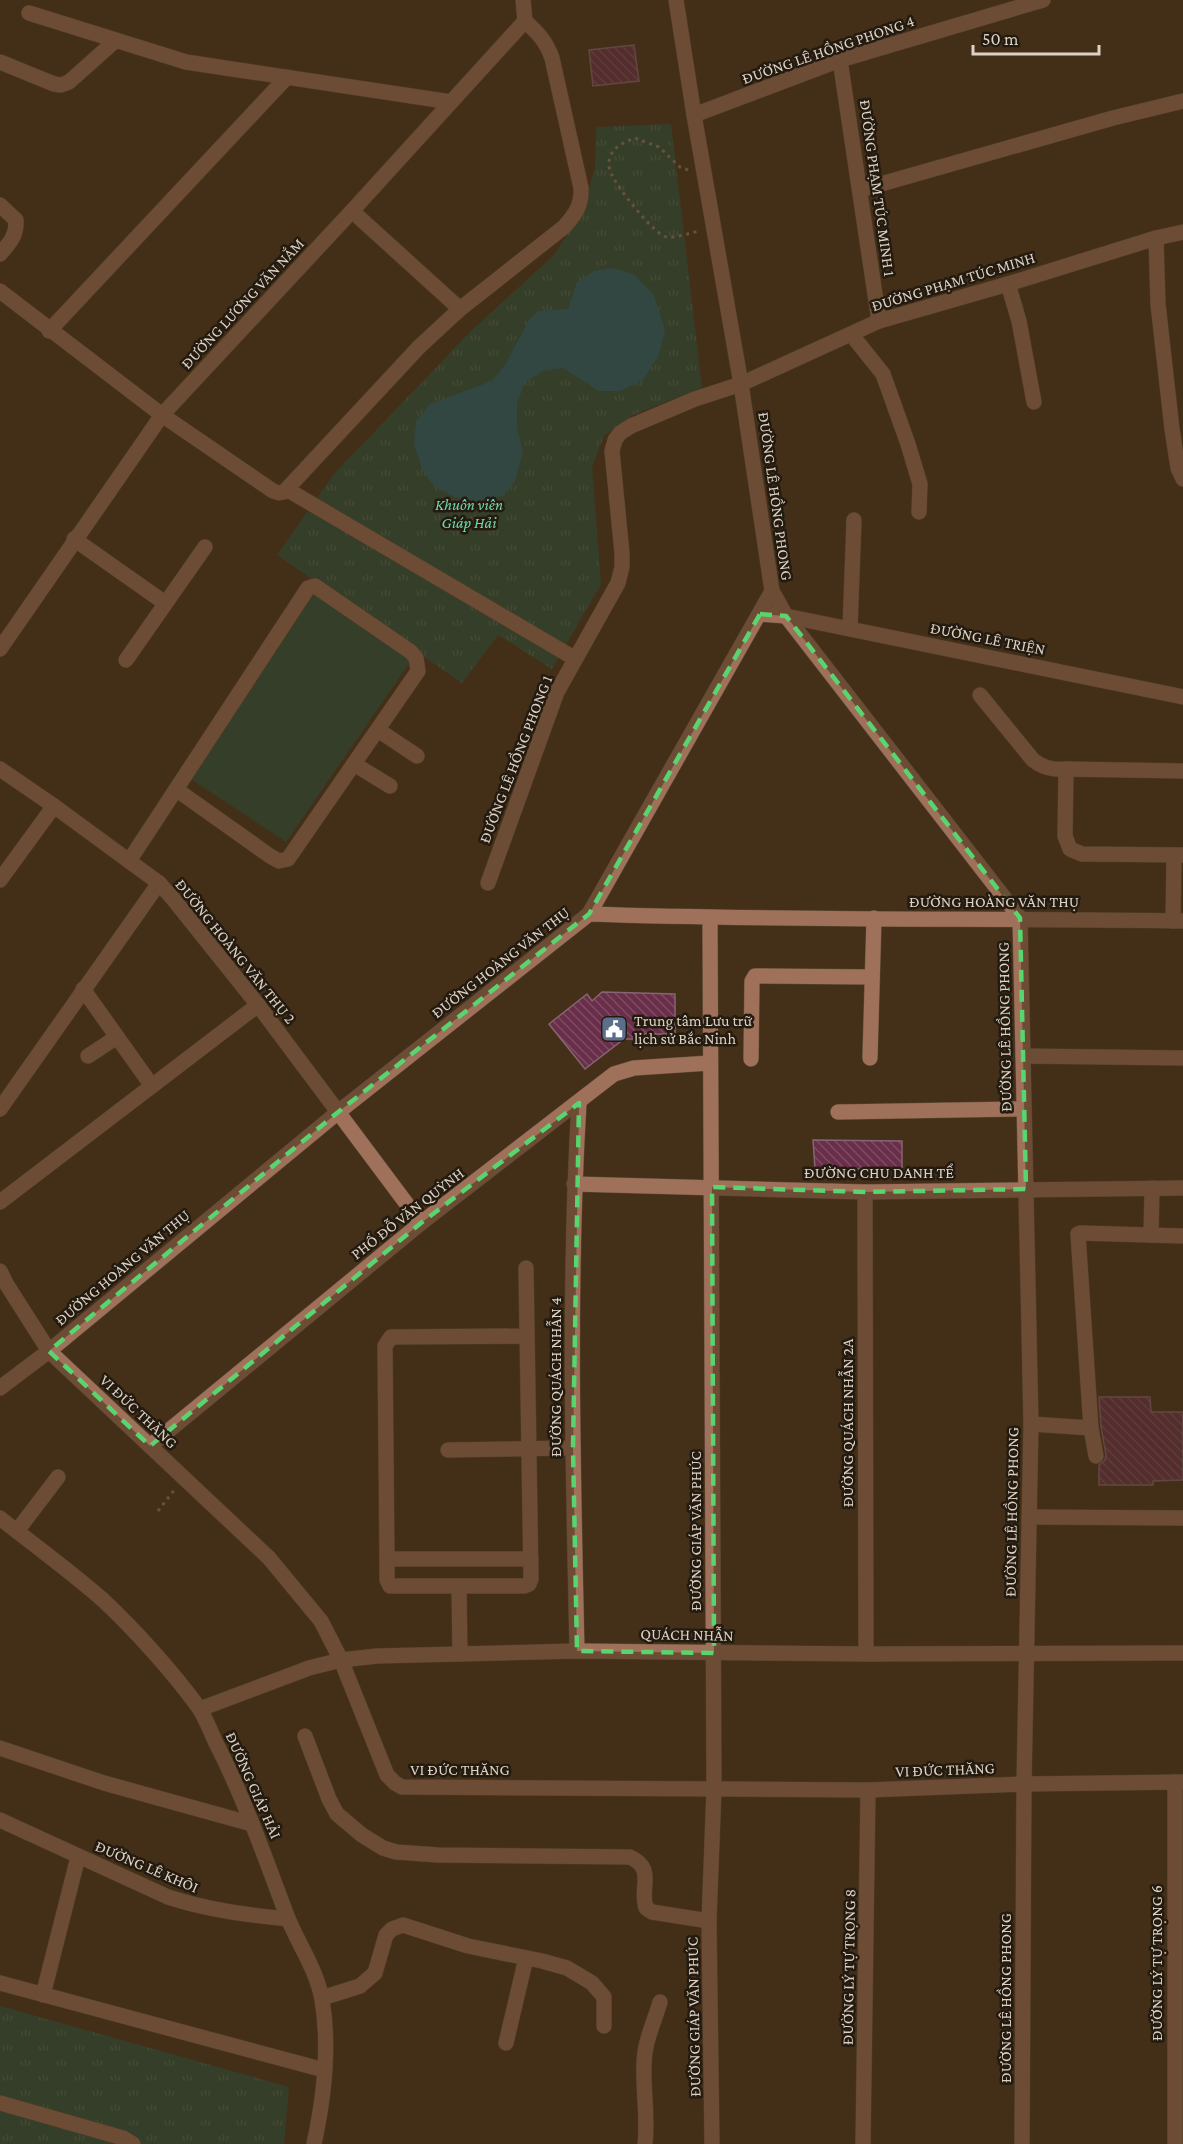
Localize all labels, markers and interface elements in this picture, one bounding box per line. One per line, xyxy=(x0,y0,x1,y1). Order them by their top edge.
street label: ĐƯỜNG LÊ HỒNG PHONG 4 xyxy=(739,11,917,87)
scale bar xyxy=(973,18,1099,56)
text: 50 m xyxy=(982,29,1019,49)
street label: ĐƯỜNG PHẠM TÚC MINH 1 xyxy=(856,99,898,278)
street label: ĐƯỜNG LƯƠNG VĂN NẮM xyxy=(177,234,307,372)
street label: ĐƯỜNG PHẠM TÚC MINH xyxy=(869,249,1037,315)
street label: ĐƯỜNG LÊ HỒNG PHONG xyxy=(755,411,797,581)
park label: Khuôn viên Giáp Hải xyxy=(435,496,503,532)
street label: ĐƯỜNG LÊ TRIỆN xyxy=(929,619,1047,659)
street label: ĐƯỜNG LÊ HỒNG PHONG 1 xyxy=(475,673,555,845)
street label: ĐƯỜNG HOÀNG VĂN THỤ 2 xyxy=(171,876,299,1028)
street label: ĐƯỜNG HOÀNG VĂN THỤ xyxy=(909,893,1079,911)
street label: ĐƯỜNG HOÀNG VĂN THỤ xyxy=(428,903,573,1022)
street label: ĐƯỜNG LÊ HỒNG PHONG xyxy=(994,942,1014,1112)
place label: Trung tâm Lưu trữ lịch sử Bắc Ninh xyxy=(634,1012,753,1048)
public building icon: Trung tâm Lưu trữ lịch sử Bắc Ninh xyxy=(599,1014,629,1044)
street label: PHỐ ĐỖ VĂN QUỲNH xyxy=(347,1163,467,1263)
street label: ĐƯỜNG CHU DANH TỂ xyxy=(804,1163,954,1181)
street label: ĐƯỜNG HOÀNG VĂN THỤ xyxy=(52,1206,194,1329)
street label: ĐƯỜNG QUÁCH NHẪN 4 xyxy=(546,1297,564,1457)
street label: ĐƯỜNG QUÁCH NHẪN 2A xyxy=(838,1338,856,1507)
street label: VI ĐỨC THĂNG xyxy=(97,1371,181,1451)
street label: ĐƯỜNG LÊ HỒNG PHONG xyxy=(1001,1427,1021,1597)
street label: ĐƯỜNG GIÁP VĂN PHÚC xyxy=(687,1451,704,1611)
street label: QUÁCH NHẪN xyxy=(640,1624,734,1644)
street label: ĐƯỜNG GIÁP HẢI xyxy=(222,1729,285,1841)
street label: VI ĐỨC THĂNG xyxy=(895,1759,995,1780)
street label: VI ĐỨC THĂNG xyxy=(410,1761,510,1778)
street label: ĐƯỜNG LÊ KHÔI xyxy=(93,1837,201,1896)
street label: ĐƯỜNG LÝ TỰ TRỌNG 6 xyxy=(1148,1885,1166,2041)
street label: ĐƯỜNG LÝ TỰ TRỌNG 8 xyxy=(839,1889,859,2045)
street label: ĐƯỜNG LÊ HỒNG PHONG xyxy=(996,1913,1014,2083)
street label: ĐƯỜNG GIÁP VĂN PHÚC xyxy=(684,1937,703,2097)

